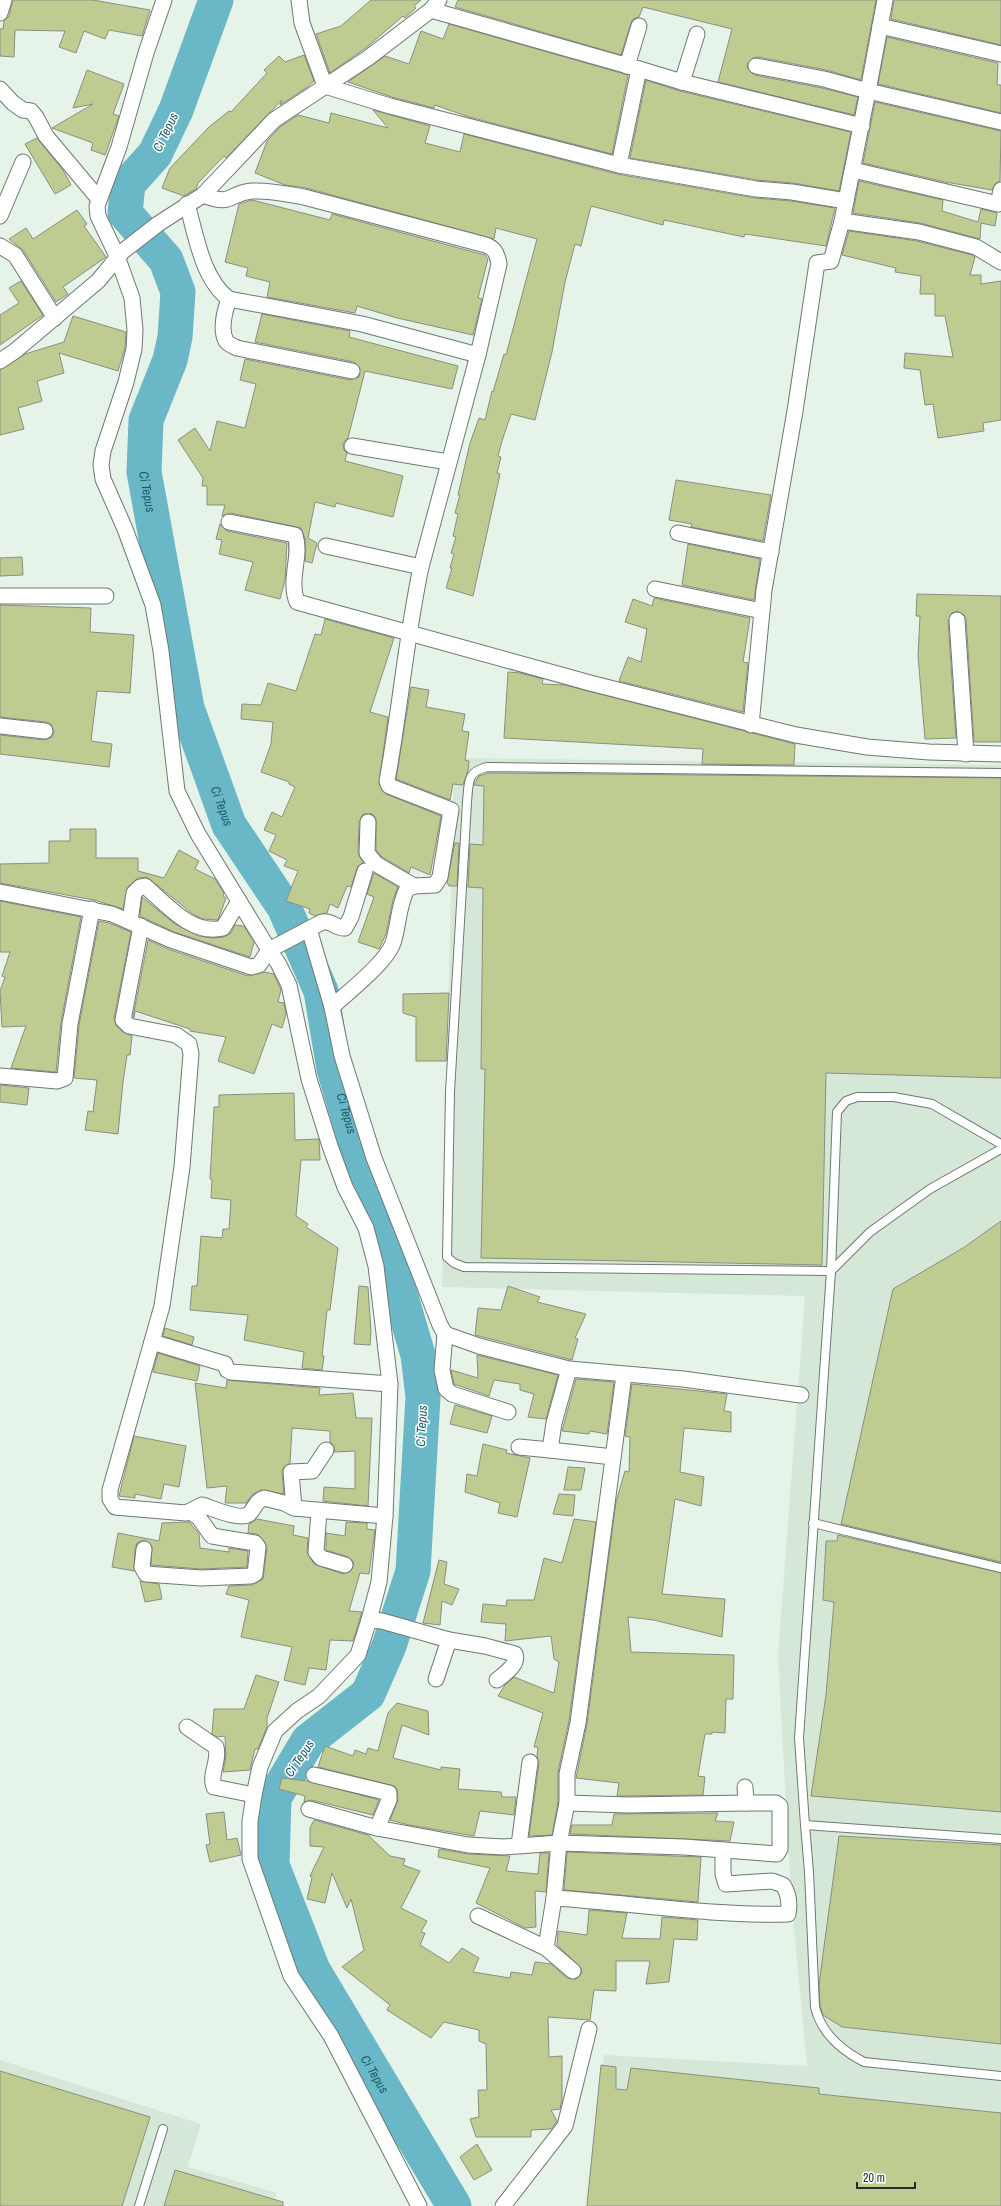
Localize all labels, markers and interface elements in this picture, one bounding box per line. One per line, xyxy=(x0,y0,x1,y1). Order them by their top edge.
water label: Ci Tepus xyxy=(149,110,182,155)
water label: Ci Tepus xyxy=(135,470,159,514)
water label: Ci Tepus xyxy=(207,784,237,828)
water label: Ci Tepus xyxy=(332,1091,361,1136)
water label: Ci Tepus xyxy=(412,1405,431,1447)
water label: Ci Tepus xyxy=(281,1736,318,1780)
water label: Ci Tepus xyxy=(357,2052,393,2096)
scale bar xyxy=(857,2164,915,2190)
text: 20 m xyxy=(863,2170,885,2186)

